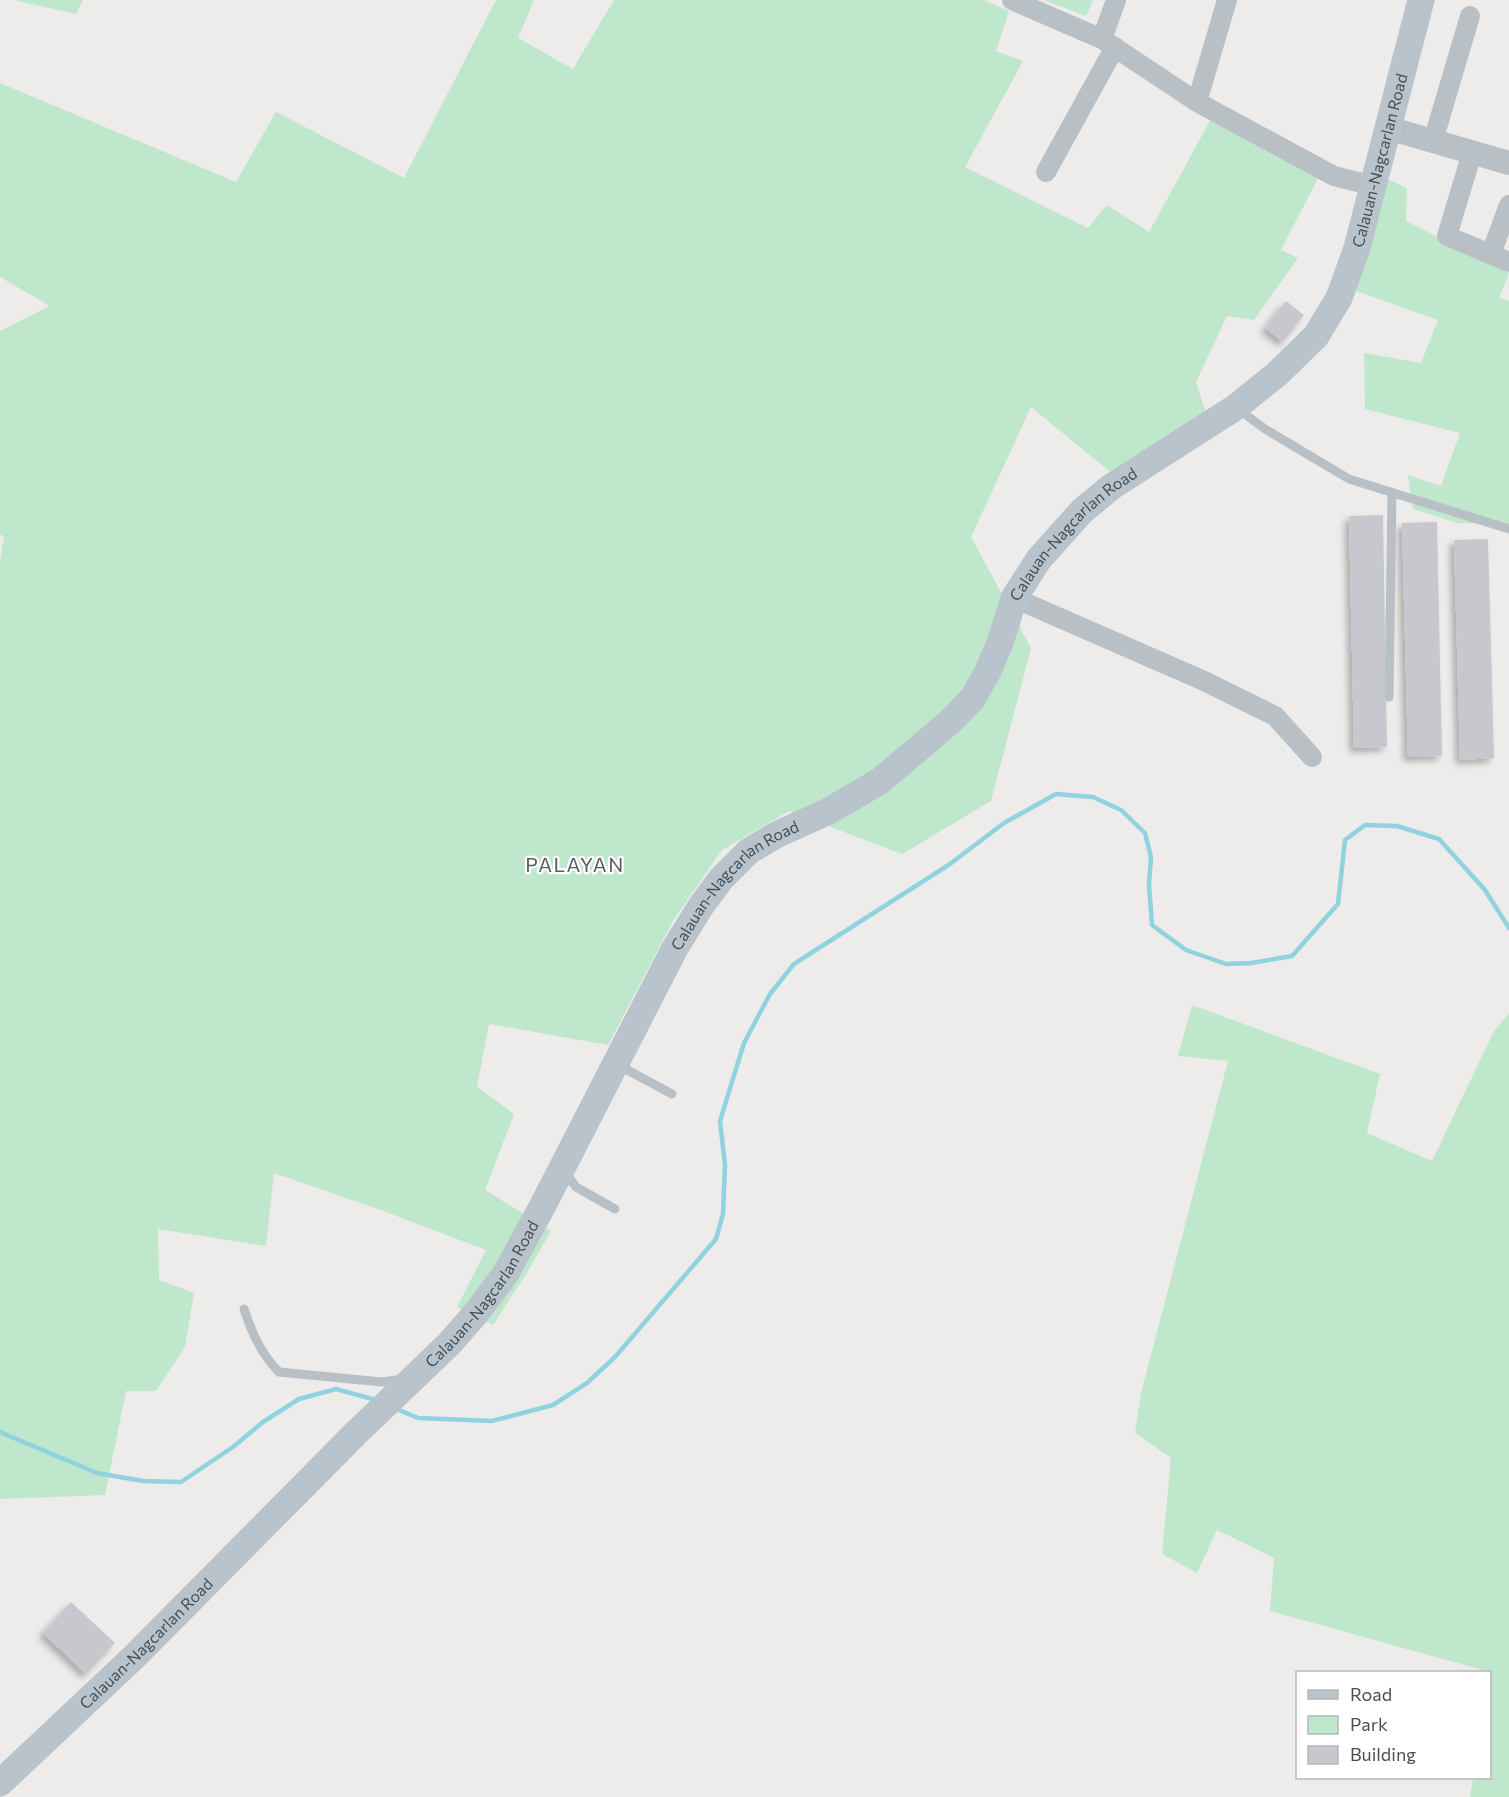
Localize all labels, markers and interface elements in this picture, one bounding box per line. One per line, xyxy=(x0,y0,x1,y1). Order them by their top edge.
street label: Calauan-Nagcarlan Road xyxy=(1348,71,1411,249)
street label: Calauan-Nagcarlan Road xyxy=(1005,463,1140,604)
street label: Calauan-Nagcarlan Road xyxy=(666,816,802,953)
district label: PALAYAN xyxy=(525,852,625,876)
street label: Calauan-Nagcarlan Road xyxy=(421,1217,542,1371)
street label: Calauan-Nagcarlan Road xyxy=(75,1574,216,1712)
legend xyxy=(1296,1671,1491,1779)
text: Road xyxy=(1350,1683,1392,1705)
text: Park xyxy=(1350,1713,1388,1735)
text: Building xyxy=(1350,1743,1416,1765)

